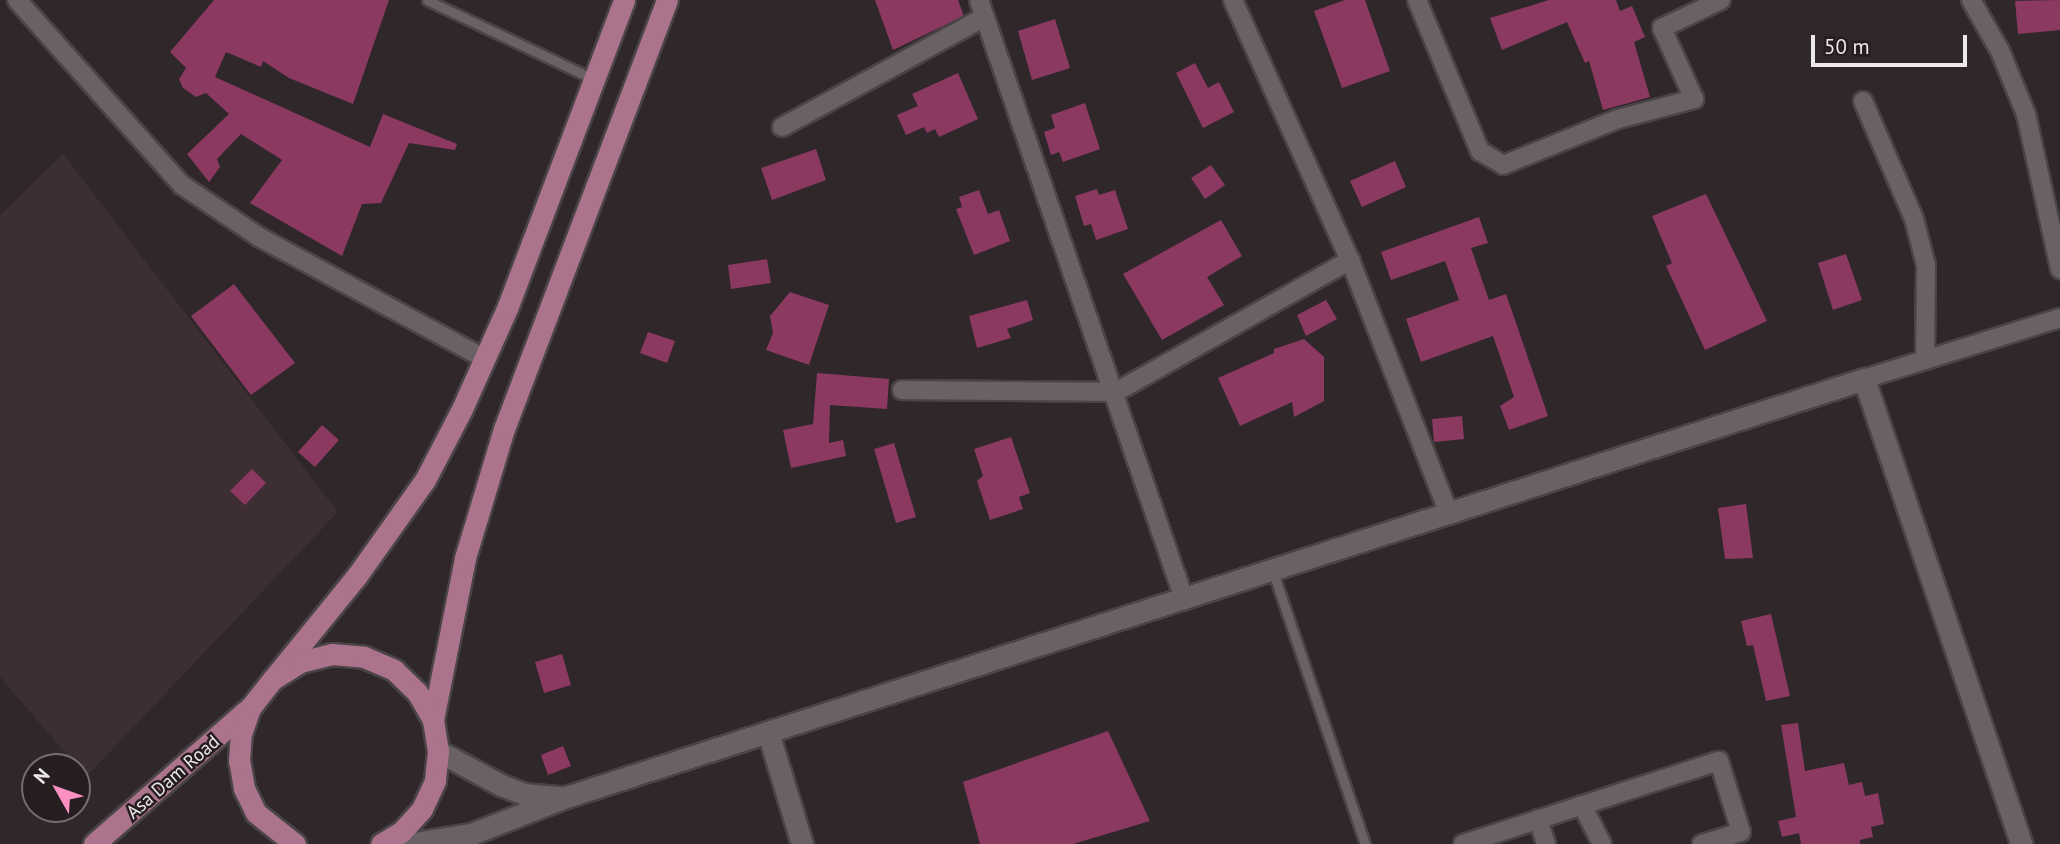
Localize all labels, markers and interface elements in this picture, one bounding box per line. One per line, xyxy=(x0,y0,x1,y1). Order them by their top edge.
scale bar xyxy=(1815,21,1971,65)
text: 50 m xyxy=(1824,33,1870,60)
street label: Asa Dam Road xyxy=(122,730,224,824)
north arrow xyxy=(21,753,91,823)
text: N xyxy=(28,763,55,788)

